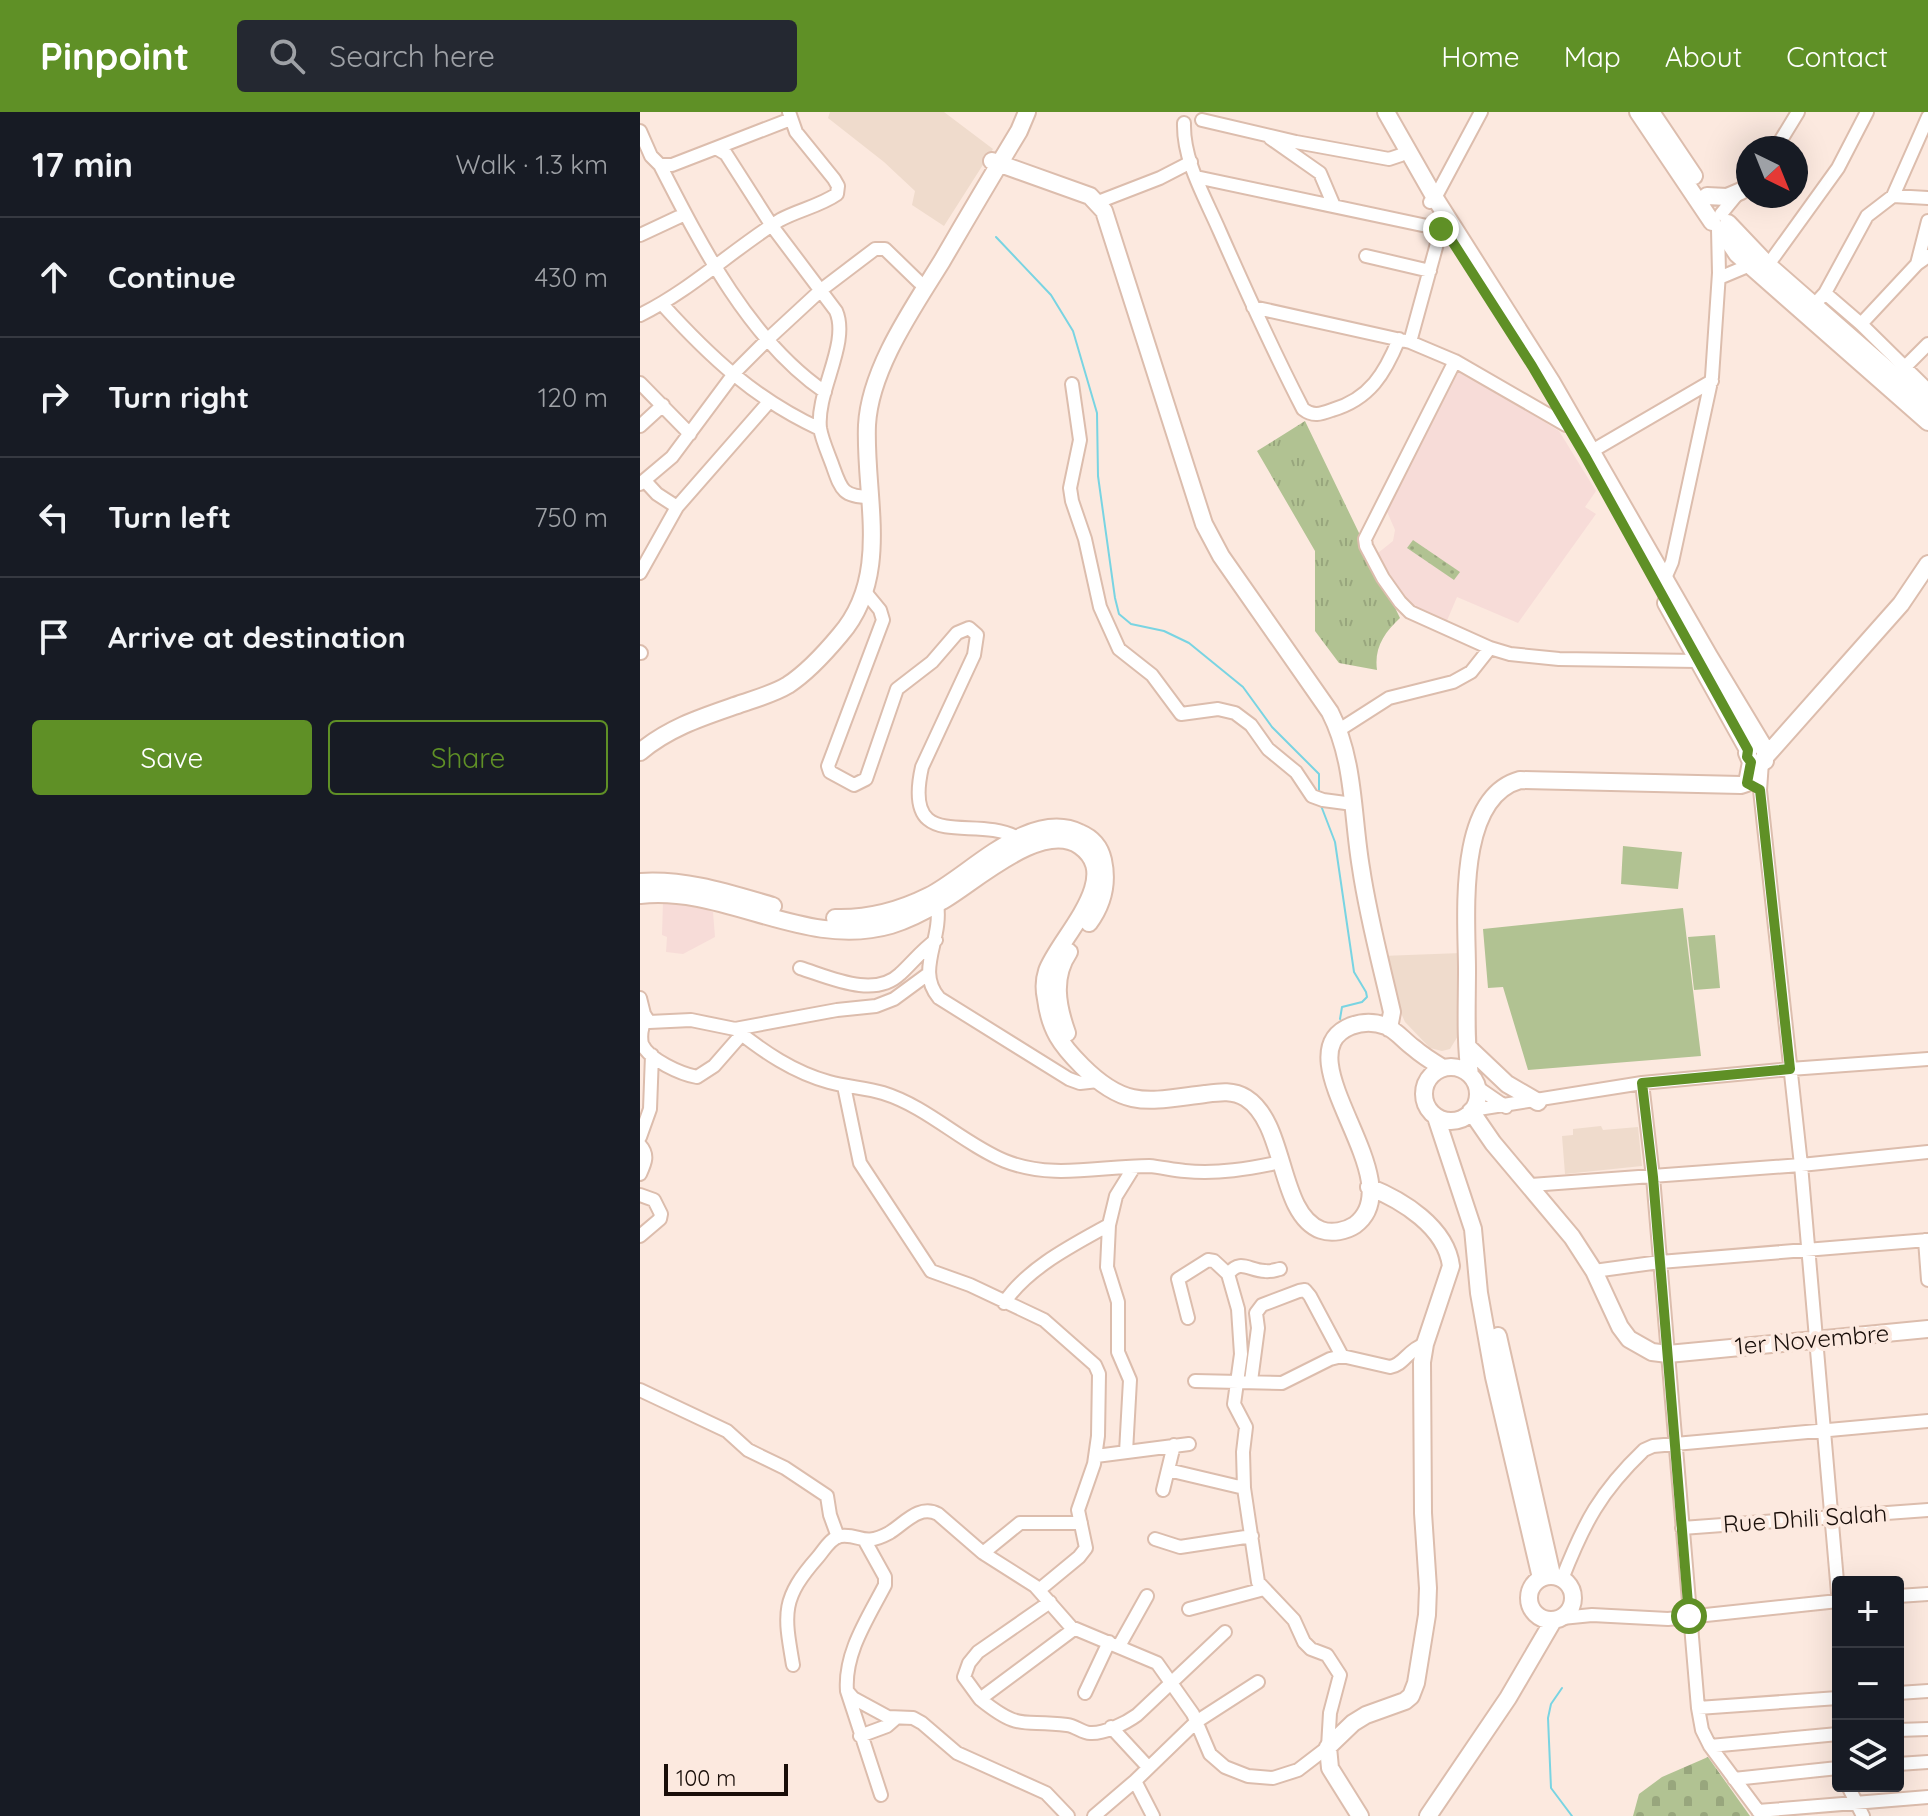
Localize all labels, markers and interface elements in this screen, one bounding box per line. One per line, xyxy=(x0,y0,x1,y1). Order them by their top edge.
search box xyxy=(237,20,797,92)
text: Pinpoint xyxy=(40,32,189,80)
icon: search xyxy=(265,34,309,78)
text: Search here xyxy=(329,37,495,75)
text: Home xyxy=(1441,39,1520,74)
text: Map xyxy=(1564,39,1621,74)
text: About xyxy=(1665,39,1742,74)
text: Contact xyxy=(1786,39,1888,74)
north arrow xyxy=(1736,136,1808,208)
text: 17 min xyxy=(32,143,133,186)
text: Walk · 1.3 km xyxy=(456,148,608,181)
route end xyxy=(1423,211,1459,247)
icon: ahead xyxy=(32,255,76,299)
text: Continue xyxy=(108,258,236,296)
text: 430 m xyxy=(534,261,608,294)
icon: right xyxy=(32,375,76,419)
text: Turn right xyxy=(108,378,249,416)
text: 120 m xyxy=(538,381,608,414)
icon: left xyxy=(32,495,76,539)
text: Turn left xyxy=(108,498,231,536)
text: 750 m xyxy=(534,501,608,534)
icon: arrive xyxy=(32,615,76,659)
text: Arrive at destination xyxy=(108,618,406,656)
button: Save xyxy=(32,720,312,795)
button: Share xyxy=(328,720,608,795)
street label: 1er Novembre xyxy=(1733,1317,1890,1361)
street label: Rue Dhili Salah xyxy=(1722,1497,1888,1539)
map controls xyxy=(1832,1576,1904,1792)
button: + xyxy=(1832,1576,1904,1648)
route start xyxy=(1671,1598,1707,1634)
button: − xyxy=(1832,1648,1904,1720)
button: layers xyxy=(1832,1720,1904,1792)
scale bar xyxy=(664,1760,788,1796)
text: 100 m xyxy=(676,1764,736,1792)

